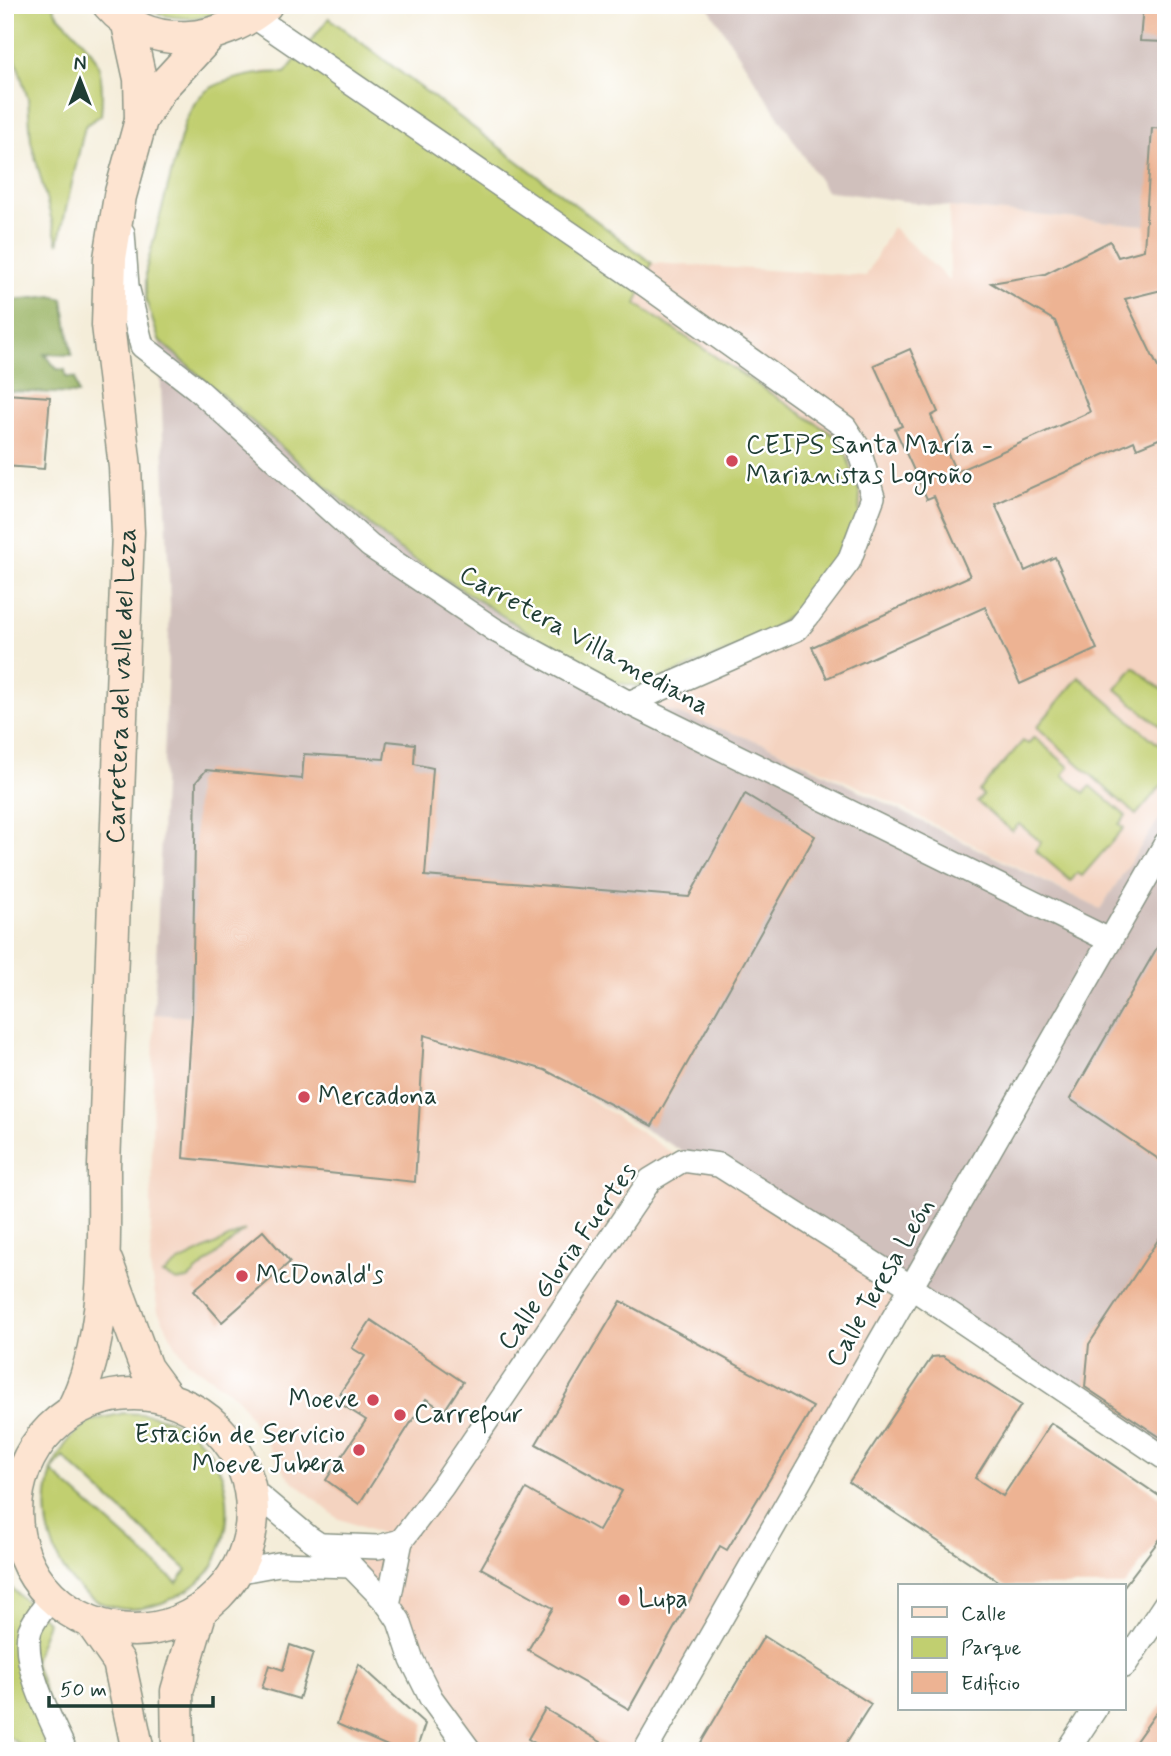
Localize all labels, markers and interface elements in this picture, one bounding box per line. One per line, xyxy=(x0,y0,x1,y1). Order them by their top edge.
north arrow xyxy=(46,46,116,116)
text: N xyxy=(74,52,86,77)
place label: CEIPS Santa María - Marianistas Logroño xyxy=(746,429,993,495)
marker: CEIPS Santa María - Marianistas Logroño xyxy=(724,453,740,469)
street label: Carretera del valle del Leza xyxy=(99,527,145,844)
street label: Carretera Villamediana xyxy=(453,558,715,724)
place label: Mercadona xyxy=(318,1080,437,1114)
marker: Mercadona xyxy=(296,1089,312,1105)
street label: Calle Gloria Fuertes xyxy=(491,1157,645,1357)
street label: Calle Teresa León xyxy=(819,1192,943,1374)
place label: McDonald's xyxy=(256,1259,384,1293)
marker: McDonald's xyxy=(234,1268,250,1284)
place label: Moeve xyxy=(288,1383,359,1417)
marker: Moeve xyxy=(365,1392,381,1408)
place label: Carrefour xyxy=(414,1398,523,1434)
marker: Carrefour xyxy=(392,1407,408,1423)
place label: Estación de Servicio Moeve Jubera xyxy=(134,1418,345,1482)
marker: Estación de Servicio Moeve Jubera xyxy=(351,1442,367,1458)
place label: Lupa xyxy=(638,1583,688,1617)
legend xyxy=(898,1584,1126,1710)
marker: Lupa xyxy=(616,1592,632,1608)
text: Calle xyxy=(961,1600,1006,1628)
text: Parque xyxy=(961,1634,1022,1662)
scale bar xyxy=(49,1665,214,1709)
text: Edificio xyxy=(961,1670,1020,1698)
text: 50 m xyxy=(60,1676,107,1704)

